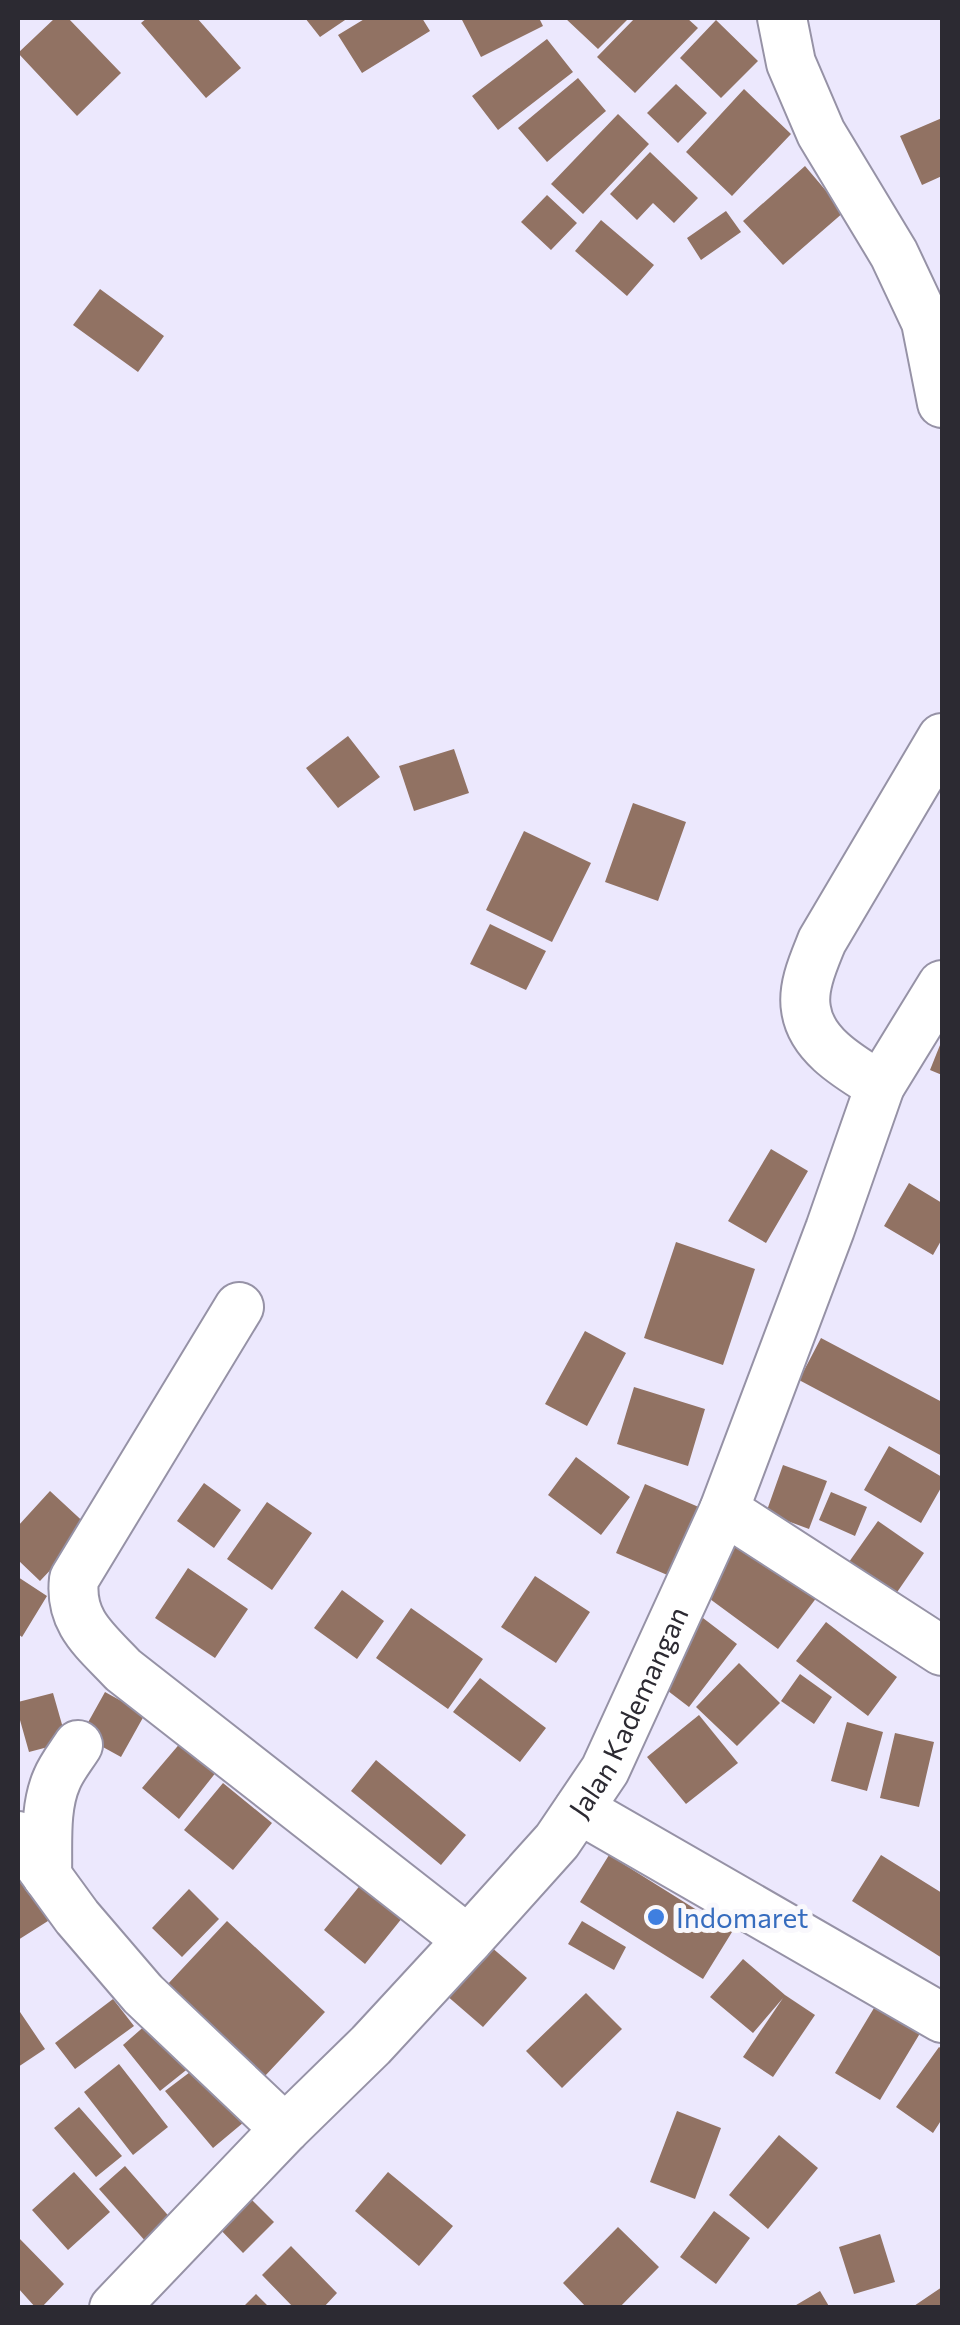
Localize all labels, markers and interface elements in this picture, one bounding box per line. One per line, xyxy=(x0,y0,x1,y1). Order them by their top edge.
street label: Jalan Kademangan xyxy=(561,1601,695,1824)
place label: Indomaret xyxy=(676,1900,809,1934)
marker: Indomaret xyxy=(645,1906,667,1928)

